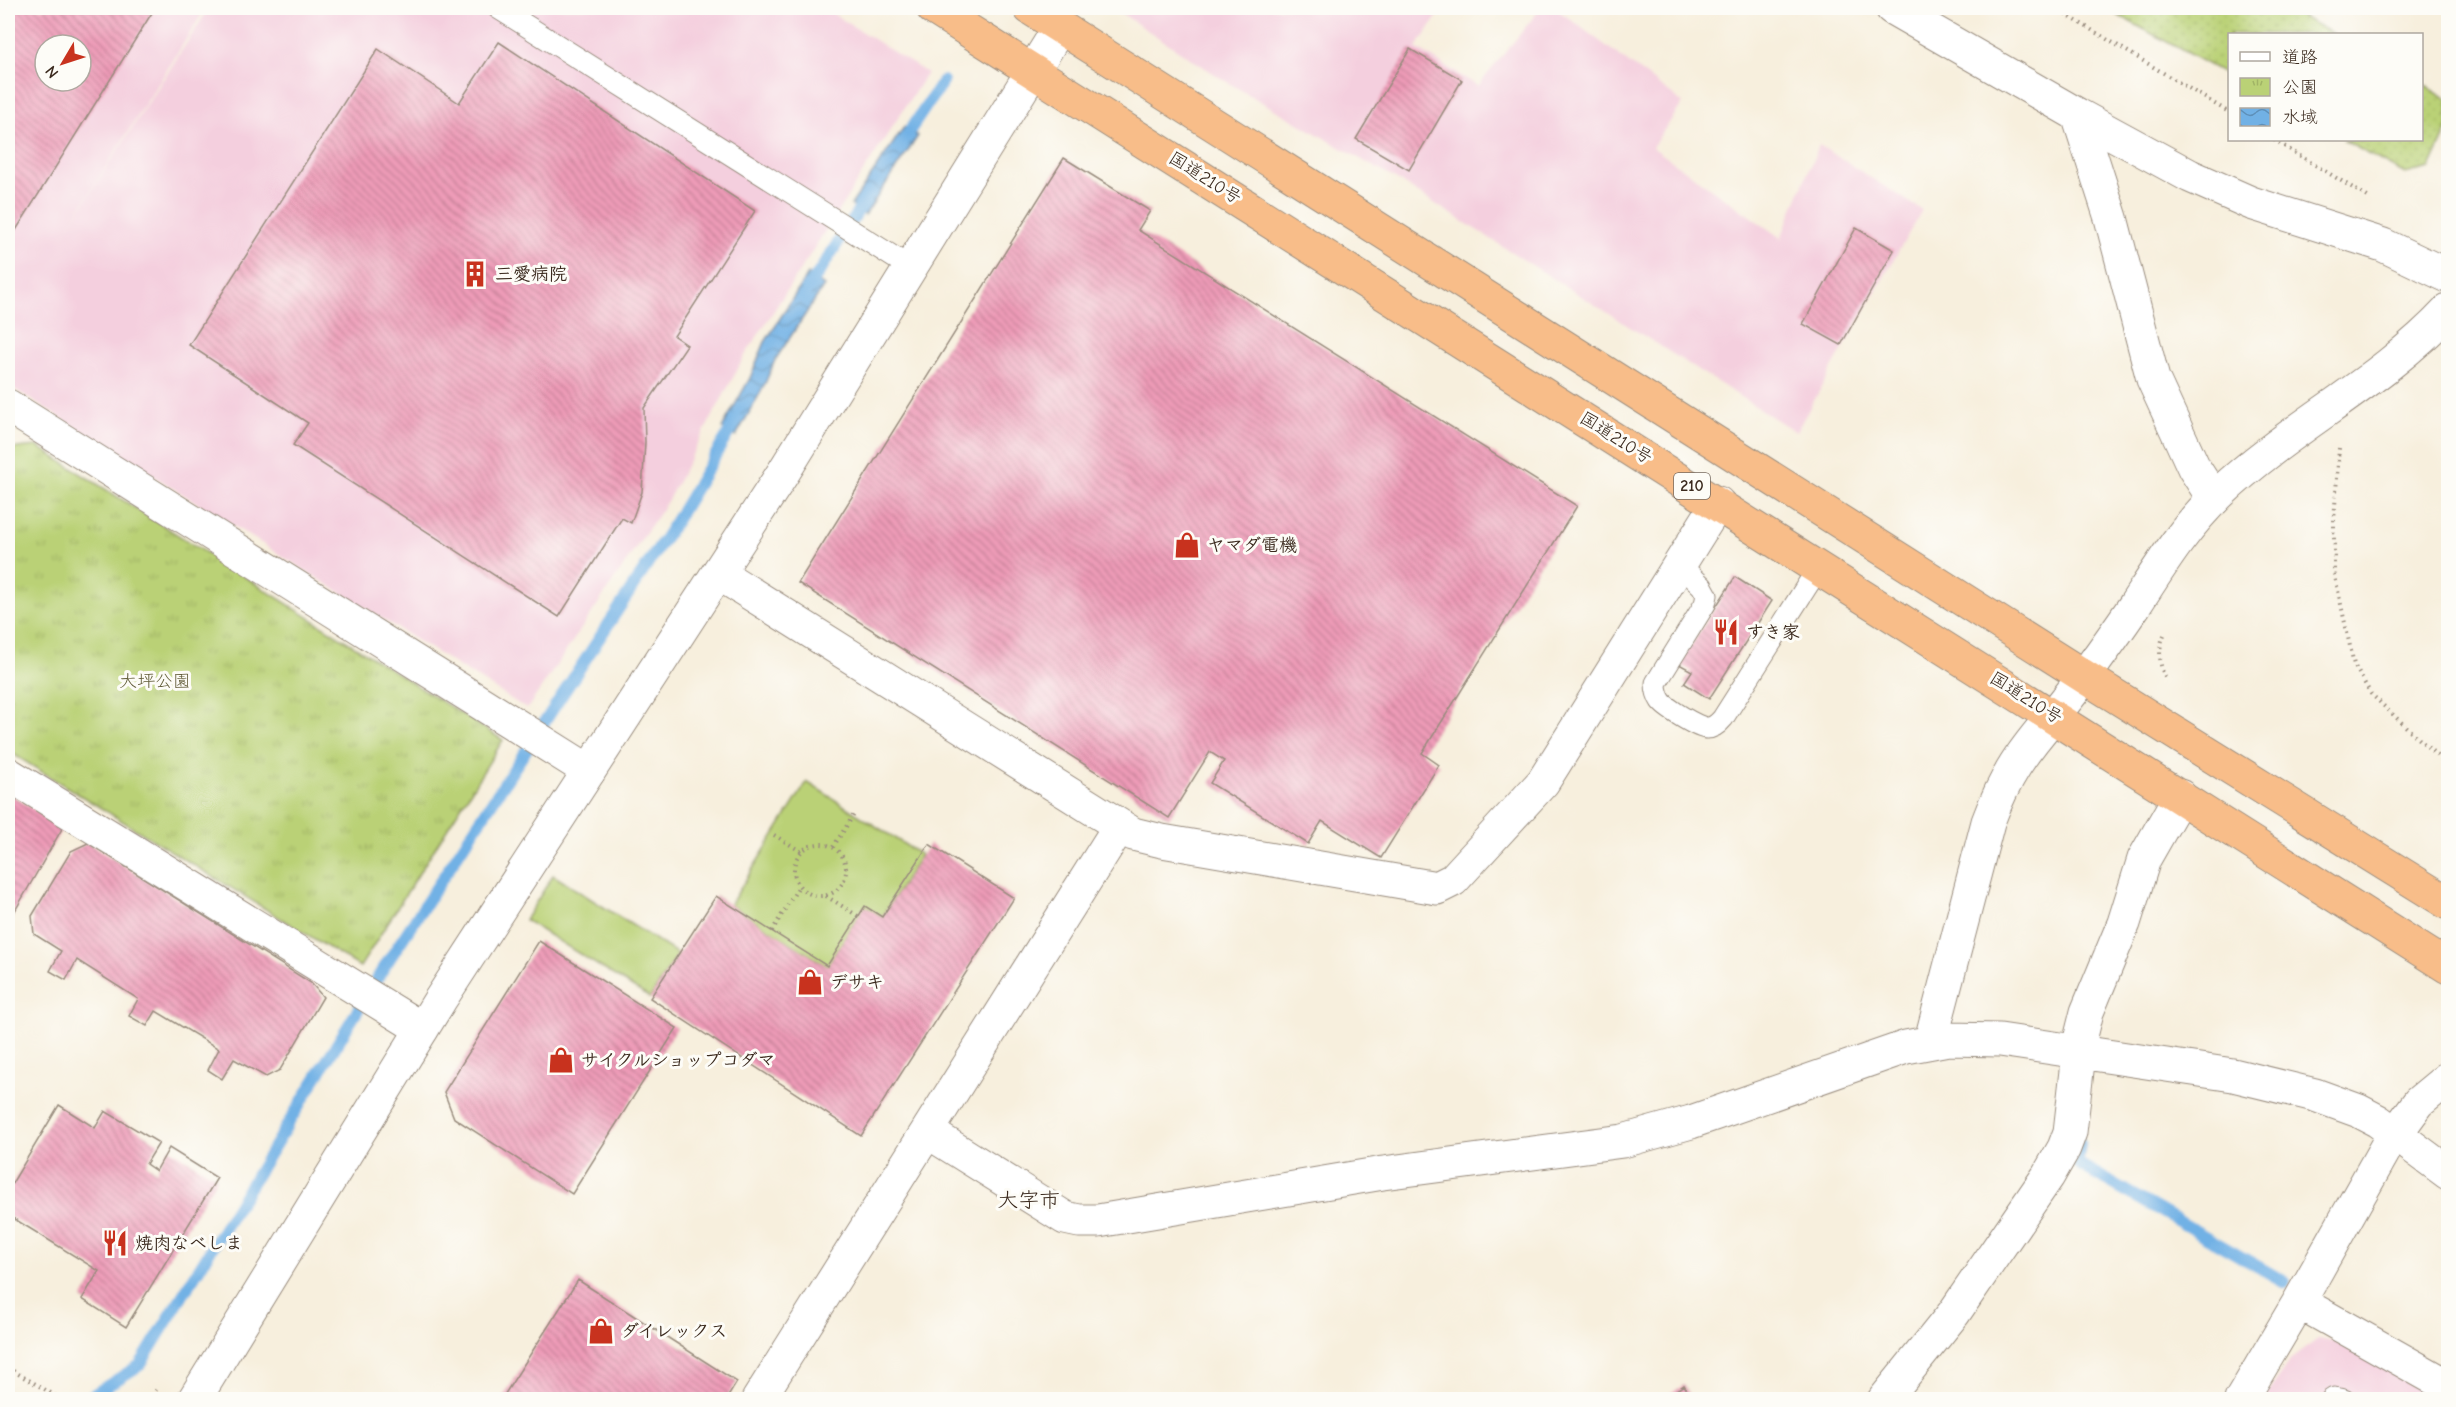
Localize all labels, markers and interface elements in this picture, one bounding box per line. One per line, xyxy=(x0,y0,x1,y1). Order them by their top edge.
north arrow xyxy=(33,33,93,93)
legend xyxy=(2228,33,2423,141)
text: 道路 xyxy=(2282,47,2318,68)
text: N xyxy=(42,62,62,82)
text: 公園 xyxy=(2282,77,2318,98)
text: 水域 xyxy=(2282,107,2318,128)
street label: 国道210号 xyxy=(1165,147,1245,209)
building icon: 三愛病院 xyxy=(460,259,490,289)
place label: 三愛病院 xyxy=(495,264,567,285)
street label: 国道210号 xyxy=(1576,407,1656,469)
road number: 210 xyxy=(1674,473,1710,499)
shop icon: ヤマダ電機 xyxy=(1172,530,1202,560)
place label: ヤマダ電機 xyxy=(1207,535,1297,556)
restaurant icon: すき家 xyxy=(1711,617,1741,647)
place label: すき家 xyxy=(1746,622,1800,643)
street label: 国道210号 xyxy=(1986,667,2066,729)
park label: 大坪公園 xyxy=(119,671,191,692)
shop icon: デサキ xyxy=(795,967,825,997)
place label: デサキ xyxy=(830,972,884,993)
shop icon: サイクルショップコダマ xyxy=(546,1045,576,1075)
place label: サイクルショップコダマ xyxy=(581,1050,775,1071)
district label: 大字市 xyxy=(998,1188,1061,1212)
restaurant icon: 焼肉なべしま xyxy=(100,1228,130,1258)
place label: 焼肉なべしま xyxy=(135,1233,243,1254)
shop icon: ダイレックス xyxy=(586,1316,616,1346)
place label: ダイレックス xyxy=(621,1321,727,1342)

